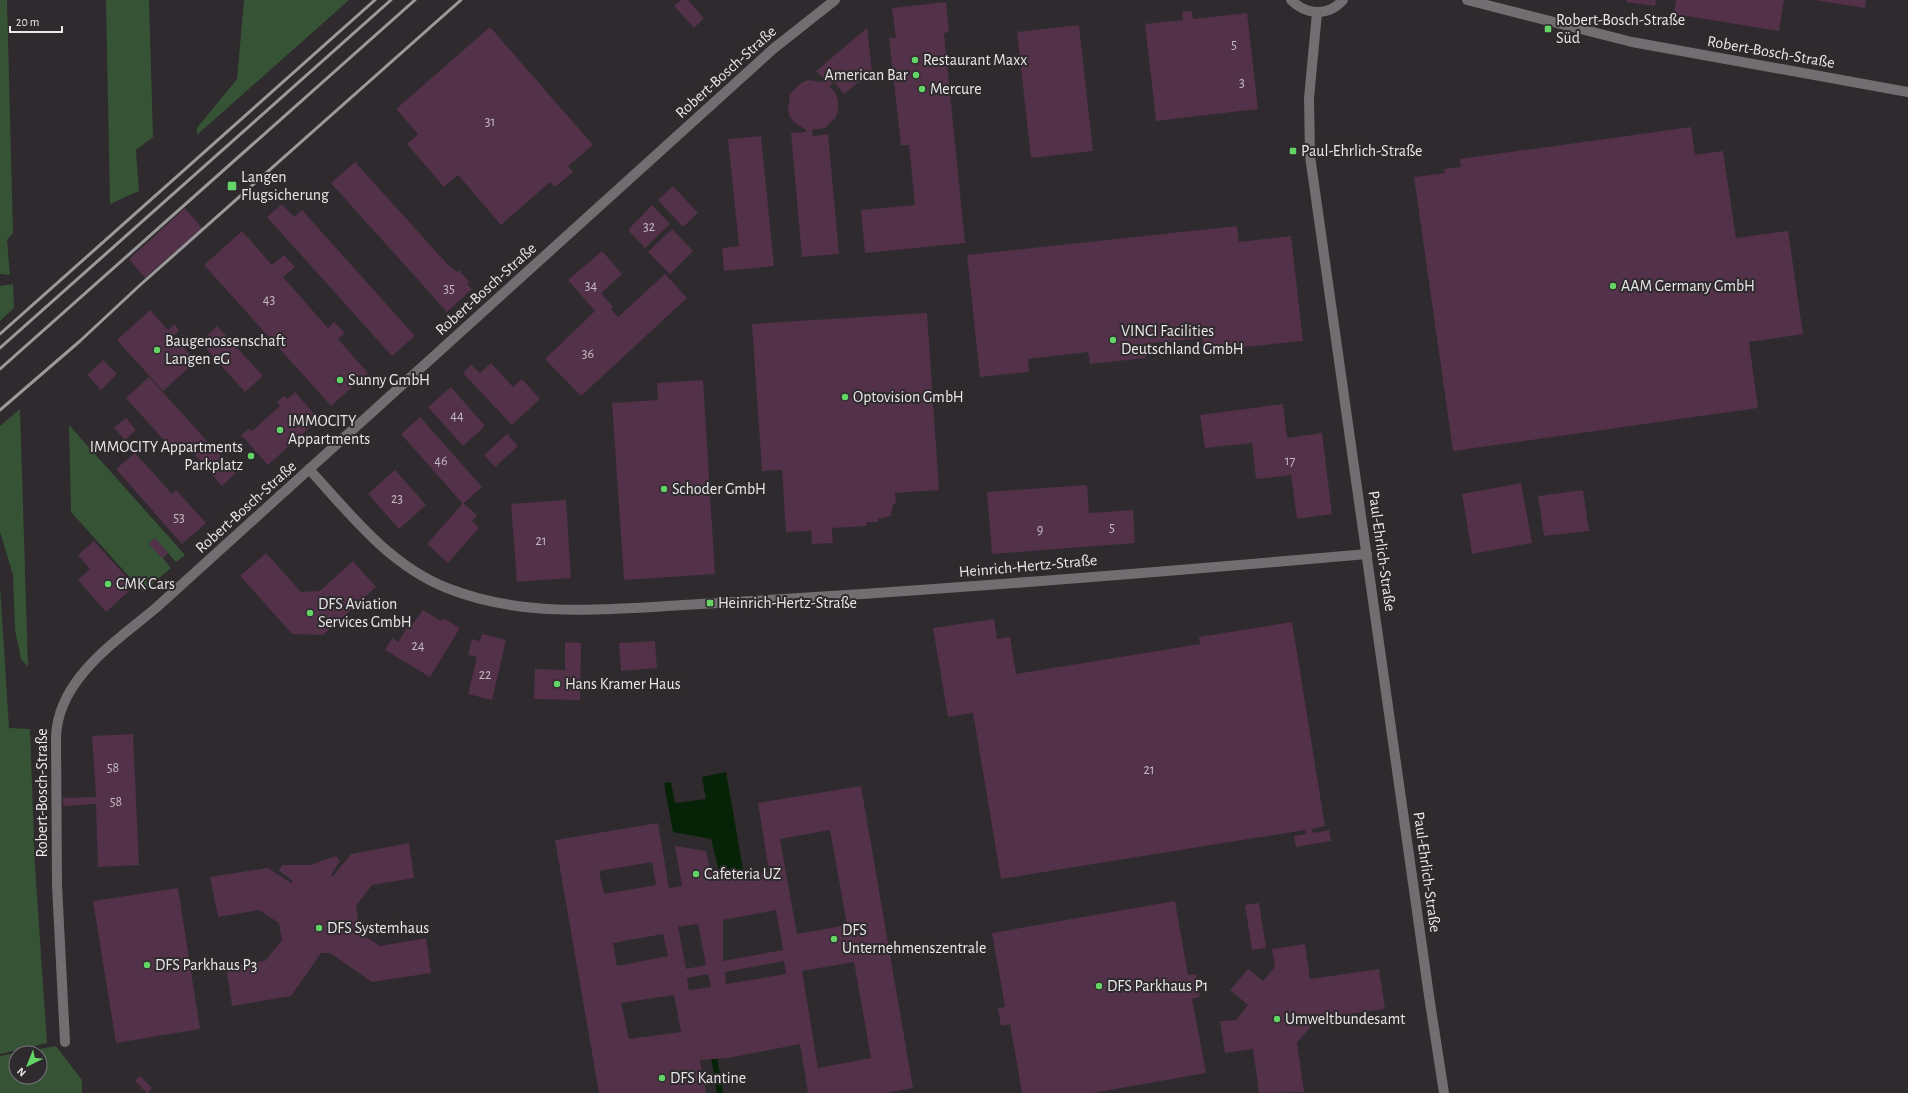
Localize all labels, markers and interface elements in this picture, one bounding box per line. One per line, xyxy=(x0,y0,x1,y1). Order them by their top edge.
scale bar xyxy=(10,8,62,34)
place label: Robert-Bosch-Straße Süd xyxy=(1556,12,1685,46)
text: 20 m xyxy=(16,16,39,28)
street label: Robert-Bosch-Straße xyxy=(673,23,779,121)
marker: Robert-Bosch-Straße Süd xyxy=(1543,24,1553,34)
street label: Robert-Bosch-Straße xyxy=(1706,33,1836,71)
house number: 5 xyxy=(1231,38,1237,52)
place label: Restaurant Maxx xyxy=(923,52,1027,68)
marker: Restaurant Maxx xyxy=(910,55,920,65)
place label: American Bar xyxy=(825,67,909,83)
marker: American Bar xyxy=(911,70,921,80)
house number: 3 xyxy=(1239,76,1245,90)
place label: Mercure xyxy=(930,81,982,97)
marker: Mercure xyxy=(917,84,927,94)
house number: 31 xyxy=(485,115,495,129)
place label: Paul-Ehrlich-Straße xyxy=(1301,143,1422,159)
marker: Paul-Ehrlich-Straße xyxy=(1288,146,1298,156)
place label: Langen Flugsicherung xyxy=(241,169,329,203)
marker: Langen Flugsicherung xyxy=(226,180,238,192)
house number: 32 xyxy=(643,220,655,234)
street label: Robert-Bosch-Straße xyxy=(433,240,539,338)
place label: AAM Germany GmbH xyxy=(1621,278,1755,295)
house number: 34 xyxy=(585,279,598,293)
marker: AAM Germany GmbH xyxy=(1608,281,1618,291)
house number: 35 xyxy=(443,282,455,296)
house number: 43 xyxy=(263,293,275,307)
place label: VINCI Facilities Deutschland GmbH xyxy=(1121,323,1244,357)
place label: Baugenossenschaft Langen eG xyxy=(165,333,286,367)
marker: VINCI Facilities Deutschland GmbH xyxy=(1108,335,1118,345)
marker: Baugenossenschaft Langen eG xyxy=(152,345,162,355)
house number: 36 xyxy=(582,347,594,361)
place label: Sunny GmbH xyxy=(348,372,430,389)
marker: Sunny GmbH xyxy=(335,375,345,385)
place label: Optovision GmbH xyxy=(853,389,964,405)
marker: Optovision GmbH xyxy=(840,392,850,402)
house number: 44 xyxy=(450,409,464,423)
place label: IMMOCITY Appartments xyxy=(288,413,370,447)
marker: IMMOCITY Appartments xyxy=(275,425,285,435)
place label: IMMOCITY Appartments Parkplatz xyxy=(90,439,243,473)
marker: IMMOCITY Appartments Parkplatz xyxy=(246,451,256,461)
house number: 46 xyxy=(434,454,448,468)
house number: 17 xyxy=(1285,454,1295,468)
street label: Robert-Bosch-Straße xyxy=(193,458,299,556)
place label: Schoder GmbH xyxy=(672,481,766,497)
marker: Schoder GmbH xyxy=(659,484,669,494)
street label: Paul-Ehrlich-Straße xyxy=(1366,490,1398,612)
house number: 23 xyxy=(391,492,403,506)
house number: 53 xyxy=(173,511,185,525)
house number: 5 xyxy=(1109,521,1115,535)
house number: 9 xyxy=(1037,523,1043,537)
house number: 21 xyxy=(535,534,547,548)
street label: Heinrich-Hertz-Straße xyxy=(958,552,1098,580)
place label: CMK Cars xyxy=(116,576,175,592)
marker: CMK Cars xyxy=(103,579,113,589)
place label: Heinrich-Hertz-Straße xyxy=(718,595,857,611)
place label: DFS Aviation Services GmbH xyxy=(318,596,412,630)
marker: Heinrich-Hertz-Straße xyxy=(705,598,715,608)
marker: DFS Aviation Services GmbH xyxy=(305,608,315,618)
house number: 24 xyxy=(411,639,425,653)
house number: 22 xyxy=(479,668,491,682)
place label: Hans Kramer Haus xyxy=(565,676,681,692)
marker: Hans Kramer Haus xyxy=(552,679,562,689)
street label: Robert-Bosch-Straße xyxy=(34,728,50,858)
house number: 58 xyxy=(107,761,119,775)
house number: 21 xyxy=(1143,763,1155,777)
house number: 58 xyxy=(110,795,122,809)
street label: Paul-Ehrlich-Straße xyxy=(1411,811,1443,933)
place label: Cafeteria UZ xyxy=(704,866,781,882)
marker: Cafeteria UZ xyxy=(691,869,701,879)
place label: DFS Systemhaus xyxy=(327,920,429,937)
place label: DFS Unternehmenszentrale xyxy=(842,922,986,956)
marker: DFS Systemhaus xyxy=(314,923,324,933)
marker: DFS Unternehmenszentrale xyxy=(829,934,839,944)
place label: DFS Parkhaus P3 xyxy=(155,957,257,973)
marker: DFS Parkhaus P3 xyxy=(142,960,152,970)
place label: DFS Parkhaus P1 xyxy=(1107,978,1208,994)
marker: DFS Parkhaus P1 xyxy=(1094,981,1104,991)
place label: Umweltbundesamt xyxy=(1285,1011,1405,1027)
marker: Umweltbundesamt xyxy=(1272,1014,1282,1024)
north arrow xyxy=(8,1045,48,1085)
text: N xyxy=(15,1065,28,1079)
place label: DFS Kantine xyxy=(670,1070,746,1086)
marker: DFS Kantine xyxy=(657,1073,667,1083)

